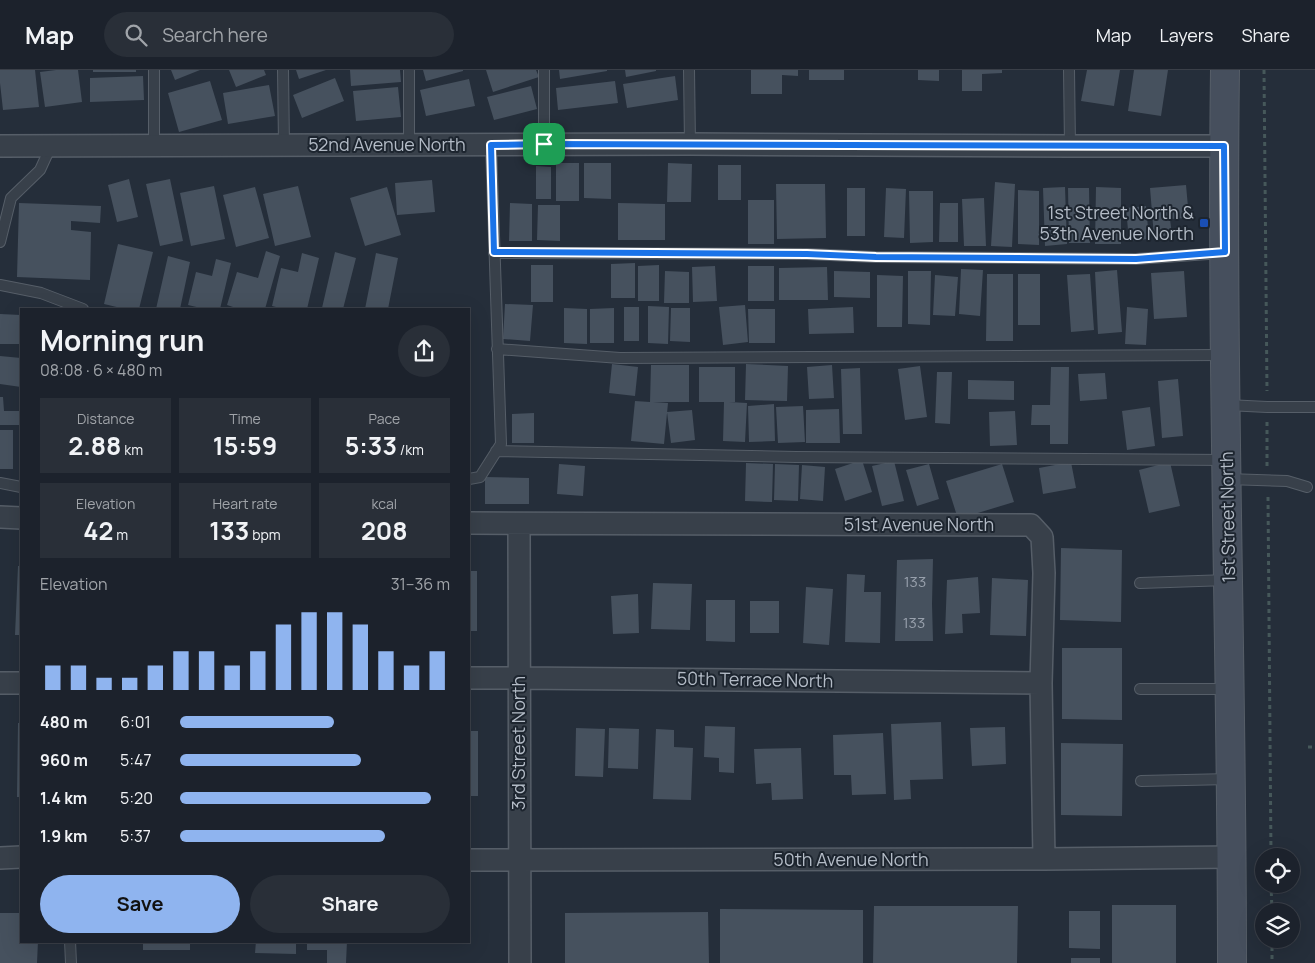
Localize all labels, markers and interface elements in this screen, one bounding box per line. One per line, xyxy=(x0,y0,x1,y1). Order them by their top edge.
search box xyxy=(104,12,454,57)
text: Map xyxy=(25,18,74,51)
icon: search xyxy=(122,21,150,49)
text: Search here xyxy=(162,22,268,48)
text: Map xyxy=(1096,23,1131,47)
text: Layers xyxy=(1159,23,1213,47)
text: Share xyxy=(1241,23,1290,47)
pin xyxy=(523,123,565,165)
icon: arrive xyxy=(530,130,558,158)
street label: 52nd Avenue North xyxy=(308,132,466,156)
place label: 1st Street North & 53th Avenue North xyxy=(1040,200,1194,245)
marker: 1st Street North & 53th Avenue North xyxy=(1198,217,1210,229)
text: Morning run xyxy=(40,321,204,359)
button: share xyxy=(398,325,450,377)
text: 08:08 · 6 × 480 m xyxy=(40,359,162,381)
text: Distance xyxy=(77,409,134,428)
text: Time xyxy=(229,409,261,428)
text: Pace xyxy=(369,409,400,428)
text: 2.88 xyxy=(68,428,121,463)
text: 15:59 xyxy=(213,428,277,463)
text: 5:33 xyxy=(345,428,397,463)
text: km xyxy=(121,440,143,459)
text: /km xyxy=(397,440,424,459)
street label: 1st Street North xyxy=(1214,451,1240,583)
text: Elevation xyxy=(76,494,135,513)
text: Heart rate xyxy=(213,494,277,513)
text: kcal xyxy=(372,494,397,513)
street label: 51st Avenue North xyxy=(844,512,994,536)
text: 42 xyxy=(83,513,113,548)
text: 133 xyxy=(209,513,249,548)
text: 208 xyxy=(361,513,408,548)
text: m xyxy=(113,525,128,544)
text: bpm xyxy=(249,525,281,544)
house number: 133 xyxy=(904,571,926,592)
text: Elevation xyxy=(40,573,108,595)
text: 31–36 m xyxy=(391,573,450,595)
house number: 133 xyxy=(903,612,925,633)
street label: 50th Terrace North xyxy=(677,666,833,692)
street label: 3rd Street North xyxy=(506,676,530,810)
text: 480 m xyxy=(40,711,88,733)
text: 6:01 xyxy=(120,711,151,733)
text: 960 m xyxy=(40,749,88,771)
text: 5:47 xyxy=(120,749,152,771)
text: 1.4 km xyxy=(40,787,87,809)
text: 5:20 xyxy=(120,787,153,809)
text: 1.9 km xyxy=(40,825,87,847)
text: 5:37 xyxy=(120,825,151,847)
street label: 50th Avenue North xyxy=(773,847,929,871)
map controls xyxy=(1255,848,1300,948)
button: locate xyxy=(1255,848,1300,893)
button: Save xyxy=(40,875,240,933)
button: Share xyxy=(250,875,450,933)
button: layers xyxy=(1255,903,1300,948)

